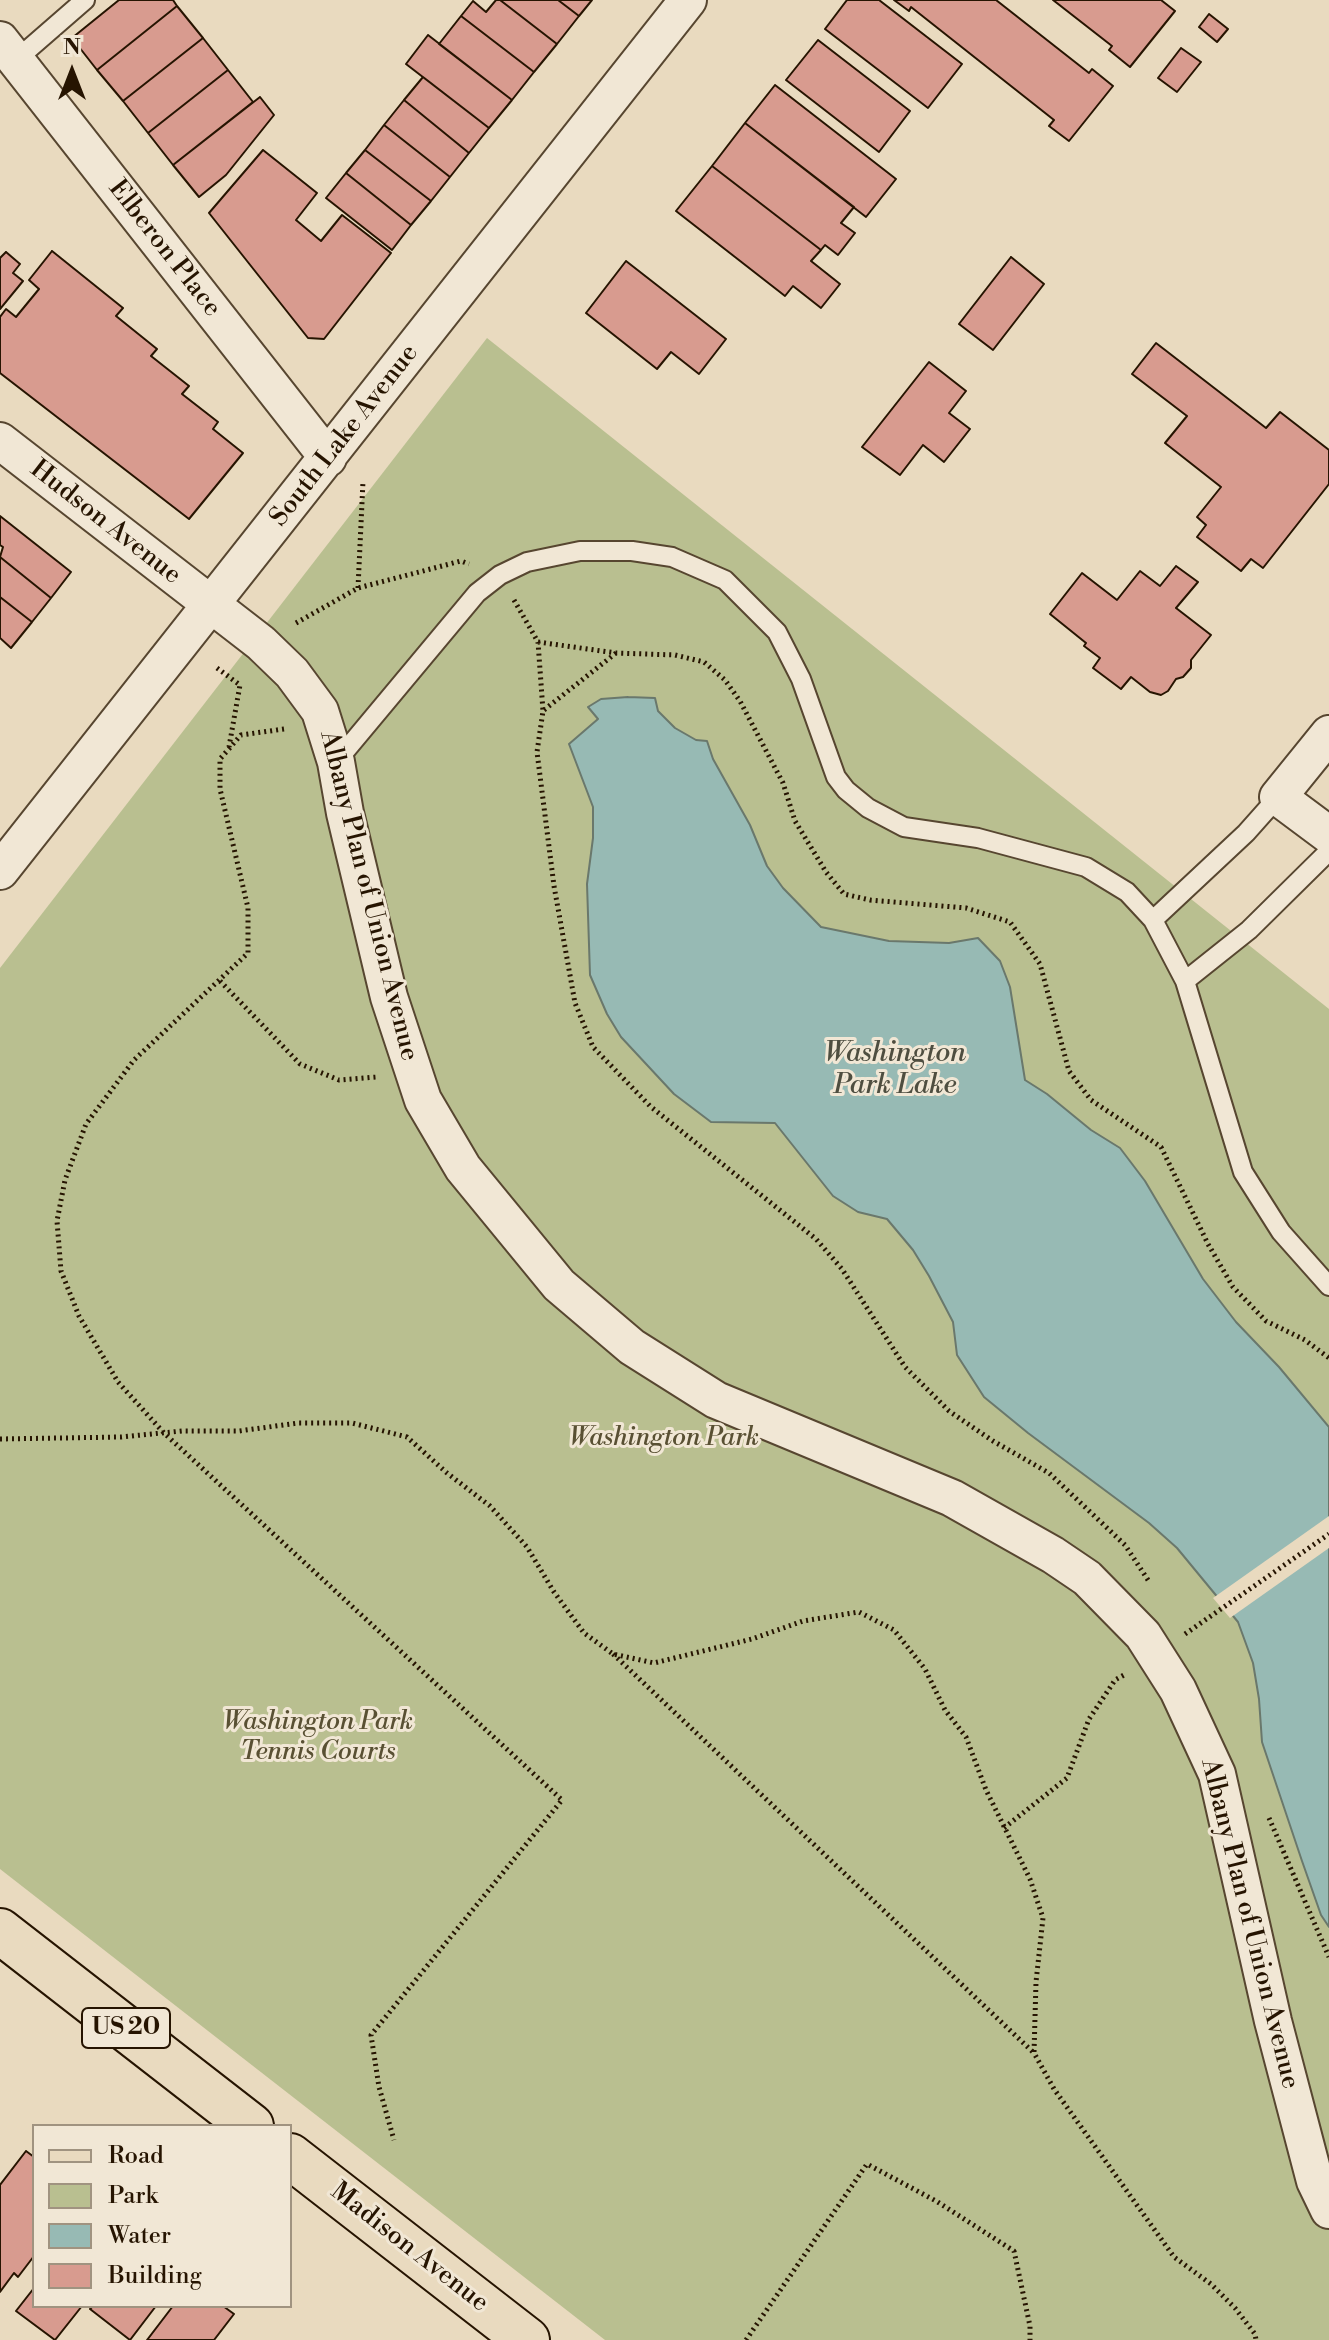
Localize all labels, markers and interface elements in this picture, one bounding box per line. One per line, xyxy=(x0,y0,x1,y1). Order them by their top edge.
north arrow xyxy=(32,32,112,112)
text: N xyxy=(63,34,81,61)
street label: Elberon Place xyxy=(101,174,227,324)
street label: South Lake Avenue xyxy=(264,339,426,533)
street label: Hudson Avenue xyxy=(23,454,187,592)
street label: Albany Plan of Union Avenue xyxy=(312,728,424,1064)
water label: Washington Park Lake xyxy=(824,1037,966,1103)
park label: Washington Park xyxy=(569,1423,759,1455)
park label: Washington Park Tennis Courts xyxy=(223,1707,413,1768)
street label: Albany Plan of Union Avenue xyxy=(1193,1756,1305,2092)
road number: US 20 xyxy=(82,2008,170,2048)
legend xyxy=(32,2124,292,2308)
text: Road xyxy=(108,2141,164,2171)
street label: Madison Avenue xyxy=(324,2177,494,2319)
text: Park xyxy=(108,2181,158,2211)
text: Water xyxy=(108,2221,171,2251)
text: Building xyxy=(108,2261,202,2291)

